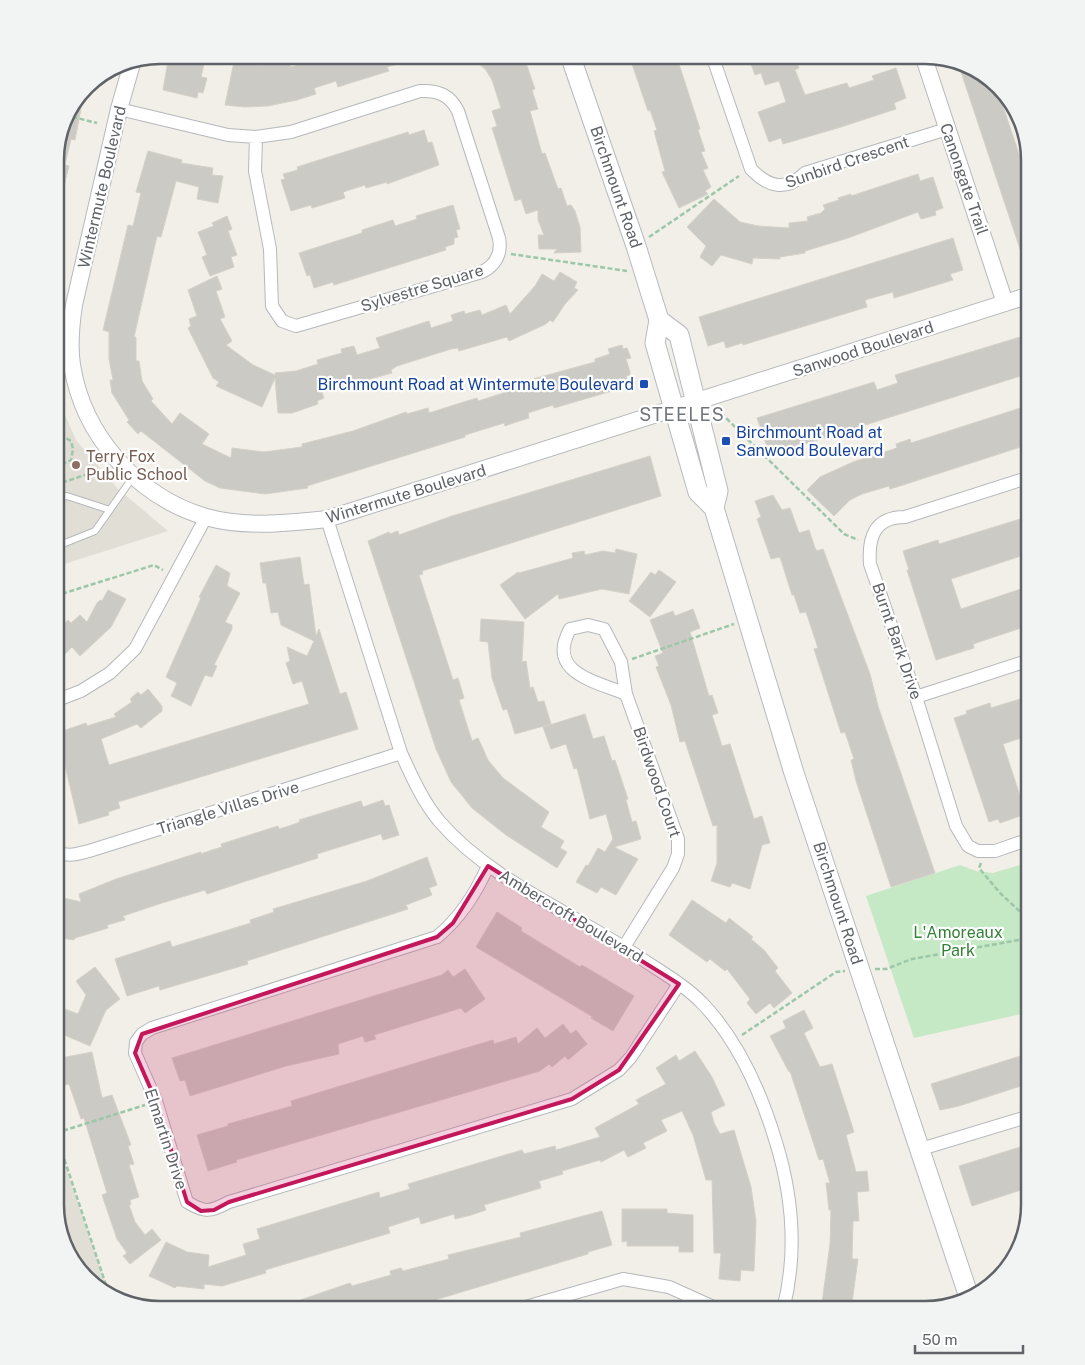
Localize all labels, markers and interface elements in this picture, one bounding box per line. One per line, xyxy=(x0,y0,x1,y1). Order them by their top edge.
street label: Wintermute Boulevard xyxy=(74,104,130,270)
street label: Canongate Trail xyxy=(936,121,992,238)
street label: Birchmount Road xyxy=(586,123,646,251)
street label: Sunbird Crescent xyxy=(783,132,911,192)
street label: Sylvestre Square xyxy=(358,260,486,316)
street label: Sanwood Boulevard xyxy=(790,317,936,381)
place label: Birchmount Road at Wintermute Boulevard xyxy=(318,375,634,394)
marker: Birchmount Road at Wintermute Boulevard xyxy=(638,378,650,390)
district label: STEELES xyxy=(639,404,725,425)
place label: Birchmount Road at Sanwood Boulevard xyxy=(736,423,883,460)
marker: Birchmount Road at Sanwood Boulevard xyxy=(720,435,732,447)
place label: Terry Fox Public School xyxy=(86,447,188,484)
marker: Terry Fox Public School xyxy=(70,459,82,471)
street label: Wintermute Boulevard xyxy=(324,461,488,527)
street label: Burnt Bark Drive xyxy=(868,580,926,702)
street label: Birdwood Court xyxy=(629,724,685,840)
street label: Triangle Villas Drive xyxy=(155,777,301,839)
street label: Birchmount Road xyxy=(809,839,867,967)
street label: Ambercroft Boulevard xyxy=(496,866,646,966)
park label: L'Amoreaux Park xyxy=(913,923,1003,960)
street label: Elmartin Drive xyxy=(141,1086,191,1192)
scale bar xyxy=(915,1322,1022,1354)
text: 50 m xyxy=(922,1331,957,1348)

